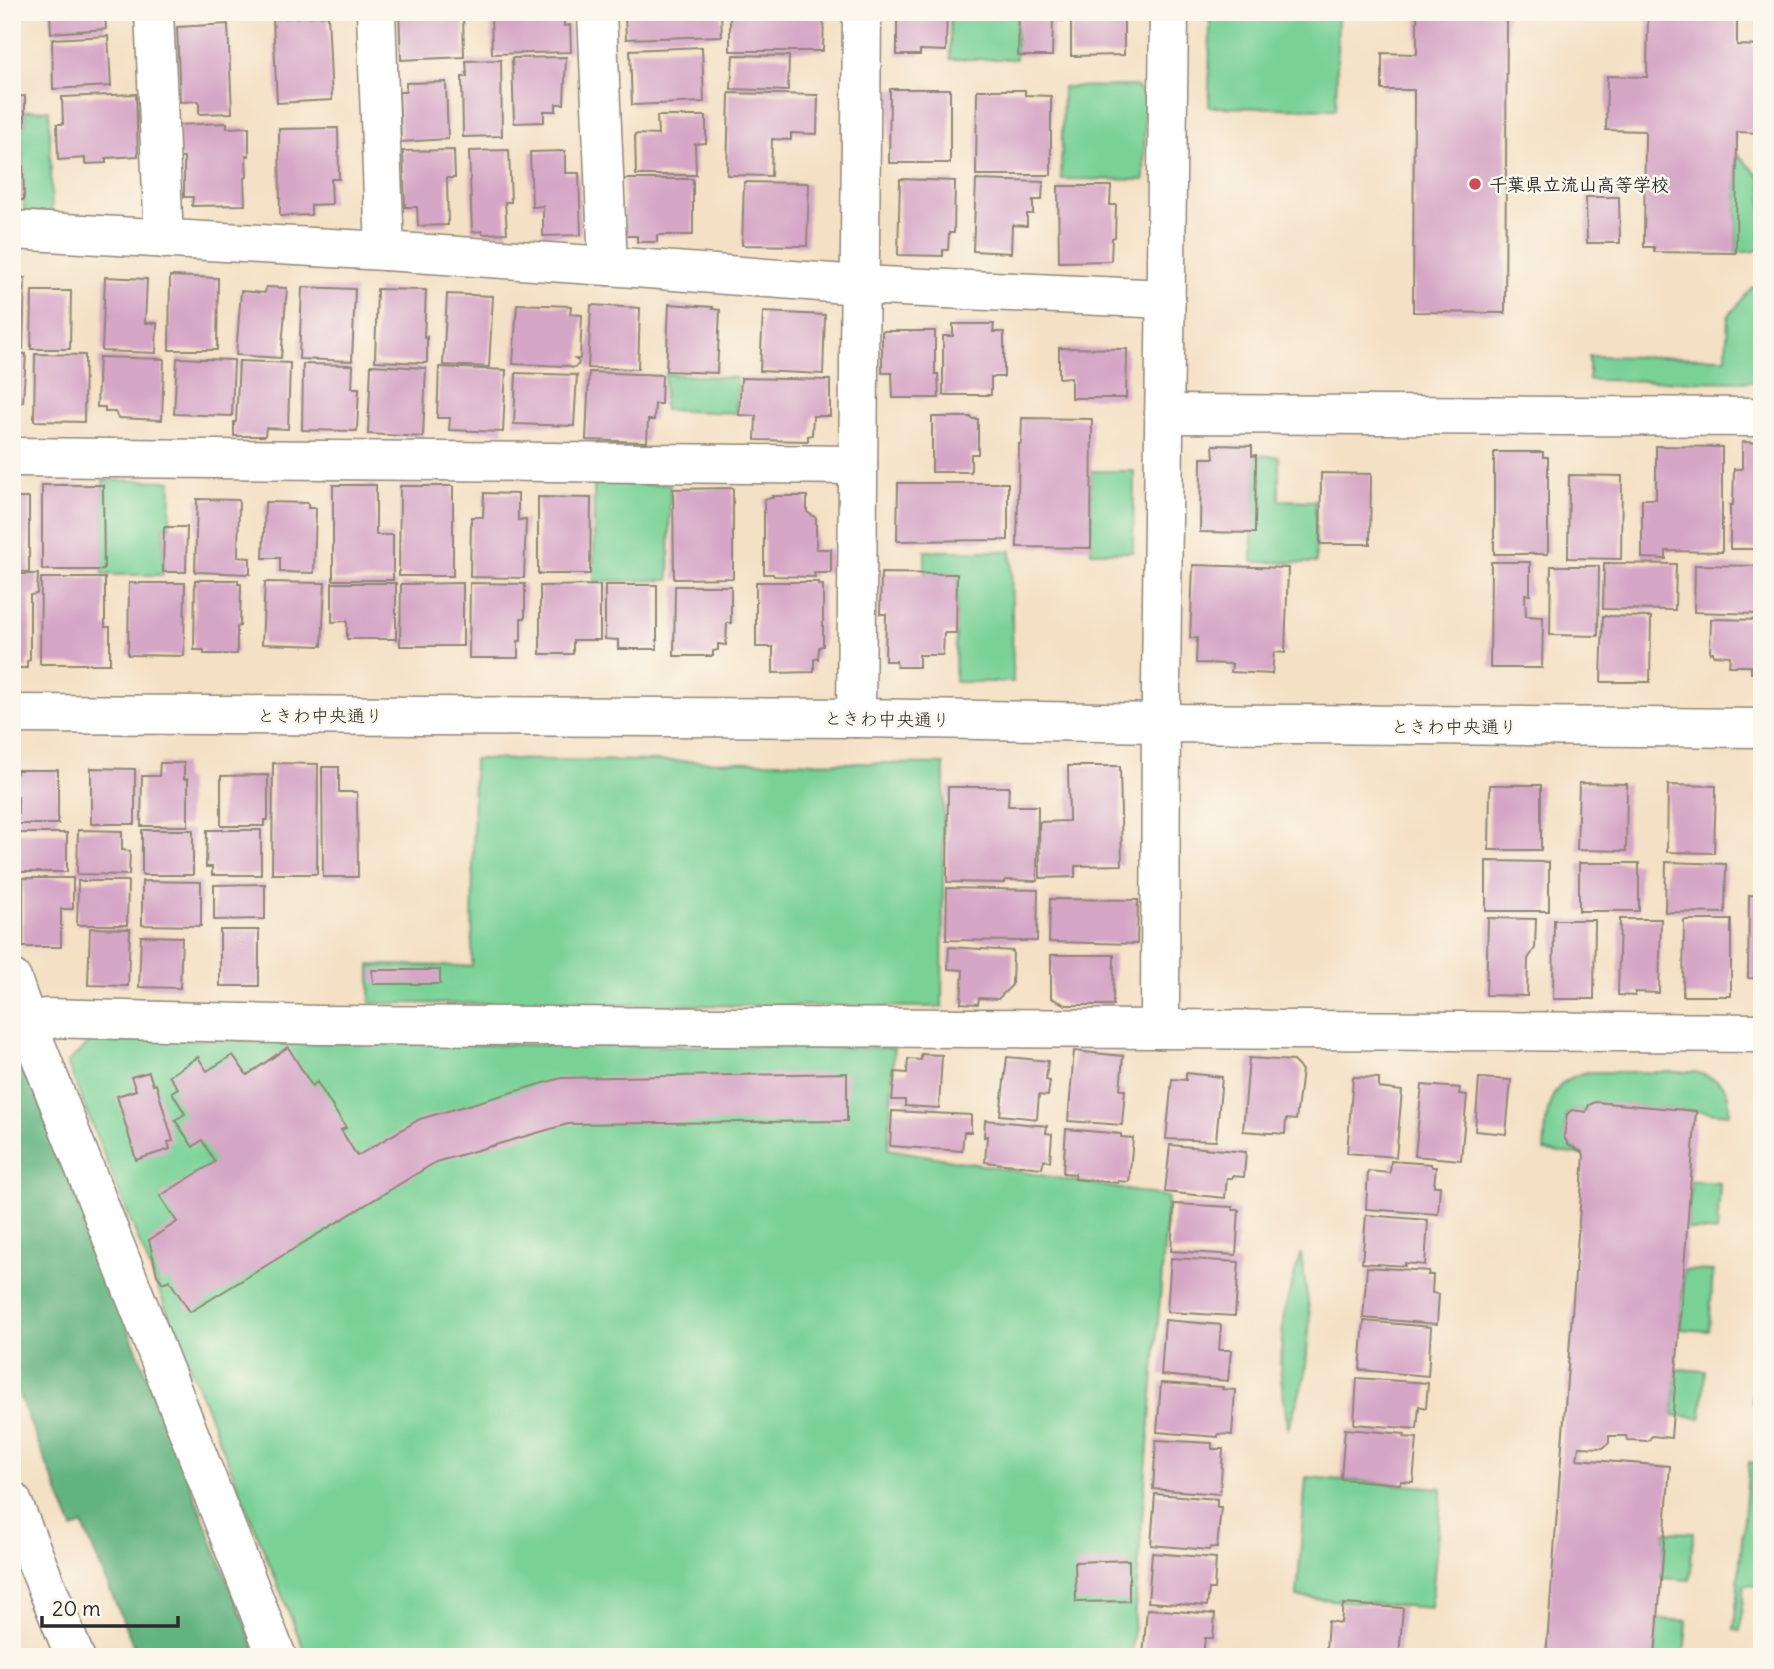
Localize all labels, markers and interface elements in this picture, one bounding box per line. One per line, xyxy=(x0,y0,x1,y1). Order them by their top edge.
place label: 千葉県立流山高等学校 xyxy=(1489,173,1669,196)
marker: 千葉県立流山高等学校 xyxy=(1467,176,1483,192)
street label: ときわ中央通り xyxy=(257,704,383,727)
street label: ときわ中央通り xyxy=(824,706,950,732)
street label: ときわ中央通り xyxy=(1391,715,1517,738)
scale bar xyxy=(42,1585,178,1629)
text: 20 m xyxy=(52,1595,101,1622)

